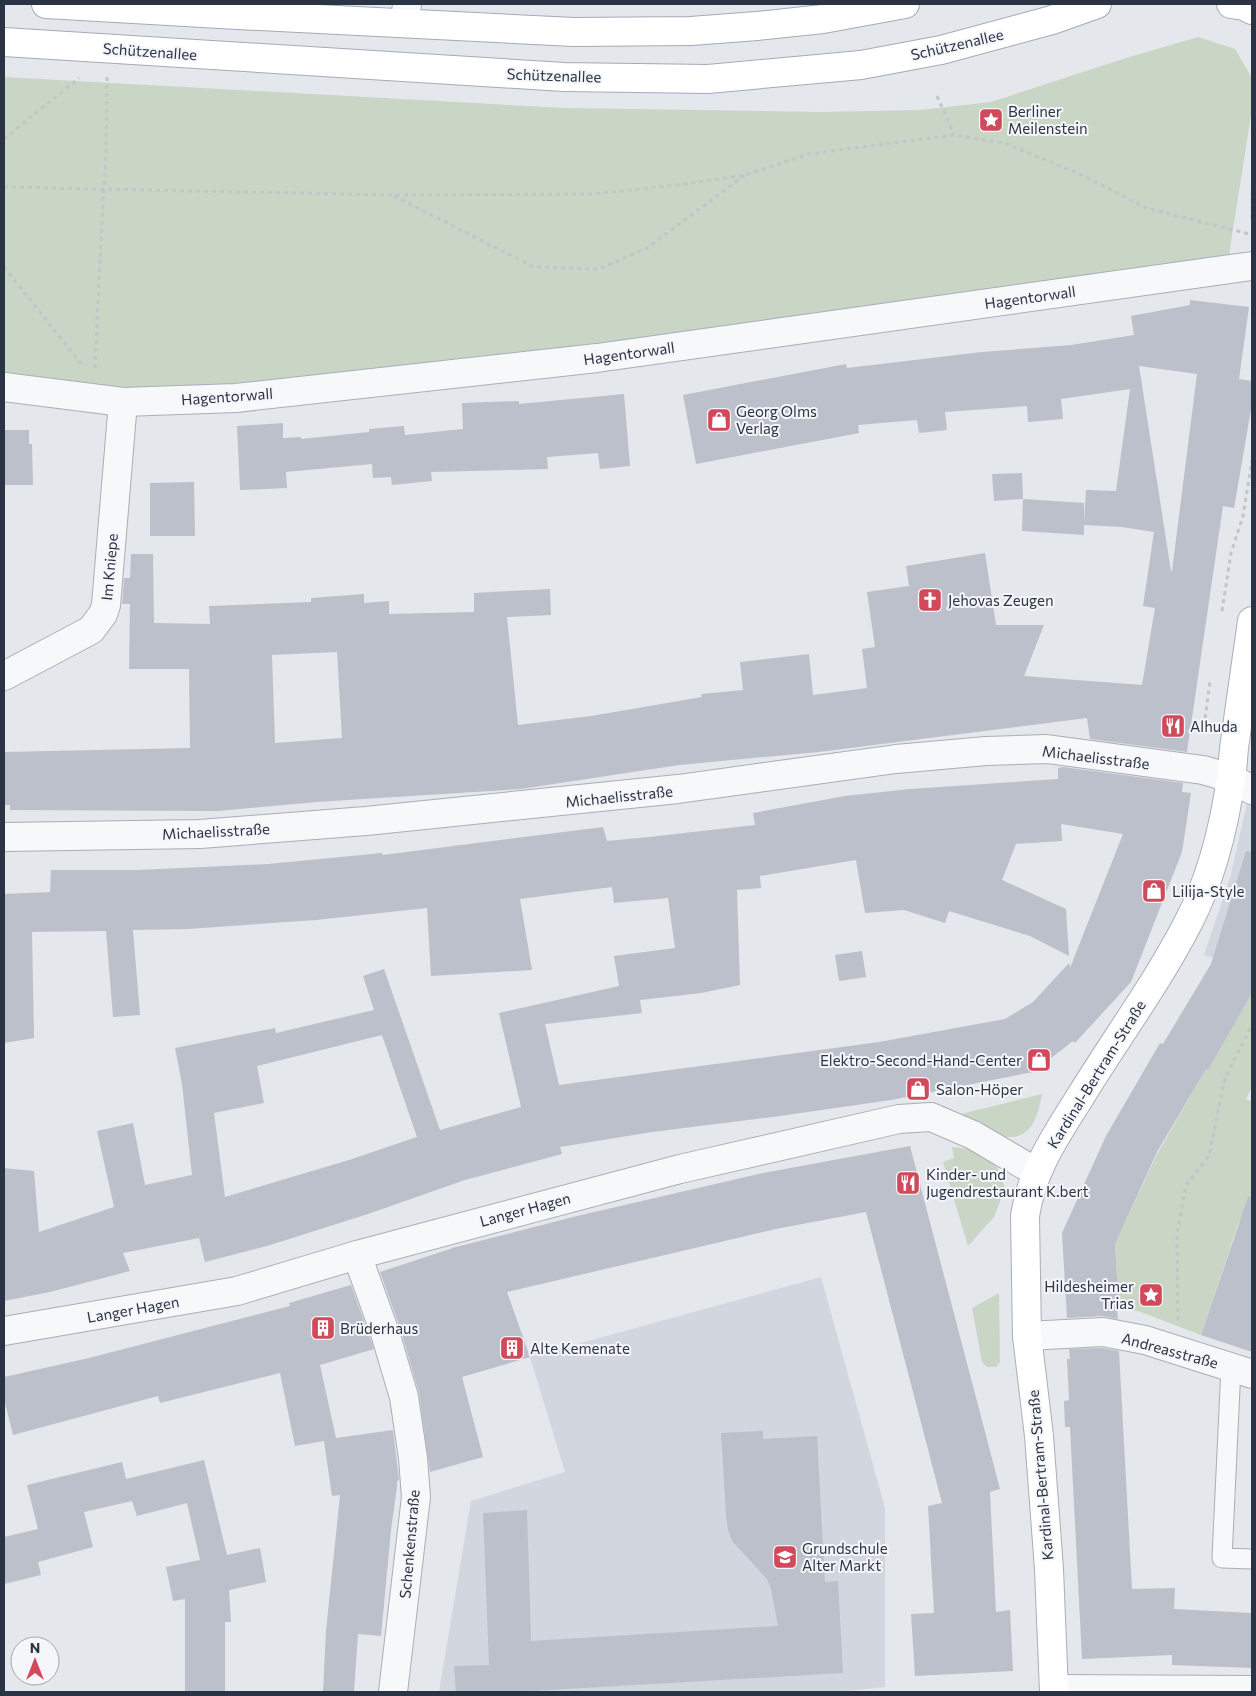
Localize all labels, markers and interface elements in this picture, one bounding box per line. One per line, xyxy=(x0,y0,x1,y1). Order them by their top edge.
street label: Schützenallee xyxy=(909,25,1005,63)
street label: Schützenallee xyxy=(102,39,198,63)
street label: Schützenallee xyxy=(506,64,602,86)
place label: Berliner Meilenstein xyxy=(1008,102,1088,137)
place icon: Berliner Meilenstein xyxy=(978,107,1004,133)
street label: Hagentorwall xyxy=(983,282,1077,312)
street label: Hagentorwall xyxy=(582,338,676,368)
street label: Hagentorwall xyxy=(181,384,273,408)
place label: Georg Olms Verlag xyxy=(736,402,817,437)
shop icon: Georg Olms Verlag xyxy=(706,407,732,433)
street label: Im Kniepe xyxy=(97,533,121,601)
church icon: Jehovas Zeugen xyxy=(917,587,943,613)
place label: Jehovas Zeugen xyxy=(948,591,1054,609)
restaurant icon: Alhuda xyxy=(1160,713,1186,739)
place label: Alhuda xyxy=(1190,717,1238,735)
street label: Michaelisstraße xyxy=(1041,741,1151,773)
street label: Michaelisstraße xyxy=(564,781,674,811)
street label: Michaelisstraße xyxy=(162,819,271,843)
shop icon: Lilija-Style xyxy=(1141,878,1167,904)
place label: Lilija-Style xyxy=(1172,882,1244,900)
street label: Kardinal-Bertram-Straße xyxy=(1043,997,1149,1151)
shop icon: Elektro-Second-Hand-Center xyxy=(1026,1047,1052,1073)
place label: Elektro-Second-Hand-Center xyxy=(820,1051,1022,1069)
shop icon: Salon-Höper xyxy=(905,1076,931,1102)
place label: Salon-Höper xyxy=(936,1080,1023,1098)
place label: Kinder- und Jugendrestaurant K.bert xyxy=(926,1165,1089,1200)
restaurant icon: Kinder- und Jugendrestaurant K.bert xyxy=(895,1170,921,1196)
street label: Langer Hagen xyxy=(478,1188,572,1230)
place label: Hildesheimer Trias xyxy=(1044,1277,1134,1312)
place icon: Hildesheimer Trias xyxy=(1138,1282,1164,1308)
street label: Langer Hagen xyxy=(85,1292,181,1326)
building icon: Brüderhaus xyxy=(310,1315,336,1341)
place label: Brüderhaus xyxy=(340,1319,418,1337)
street label: Andreasstraße xyxy=(1120,1328,1220,1372)
building icon: Alte Kemenate xyxy=(499,1335,525,1361)
place label: Alte Kemenate xyxy=(530,1339,630,1357)
street label: Kardinal-Bertram-Straße xyxy=(1024,1389,1056,1561)
street label: Schenkenstraße xyxy=(395,1489,423,1599)
place label: Grundschule Alter Markt xyxy=(802,1539,888,1574)
school or university icon: Grundschule Alter Markt xyxy=(772,1544,798,1570)
north arrow xyxy=(10,1636,60,1686)
text: N xyxy=(30,1639,40,1656)

